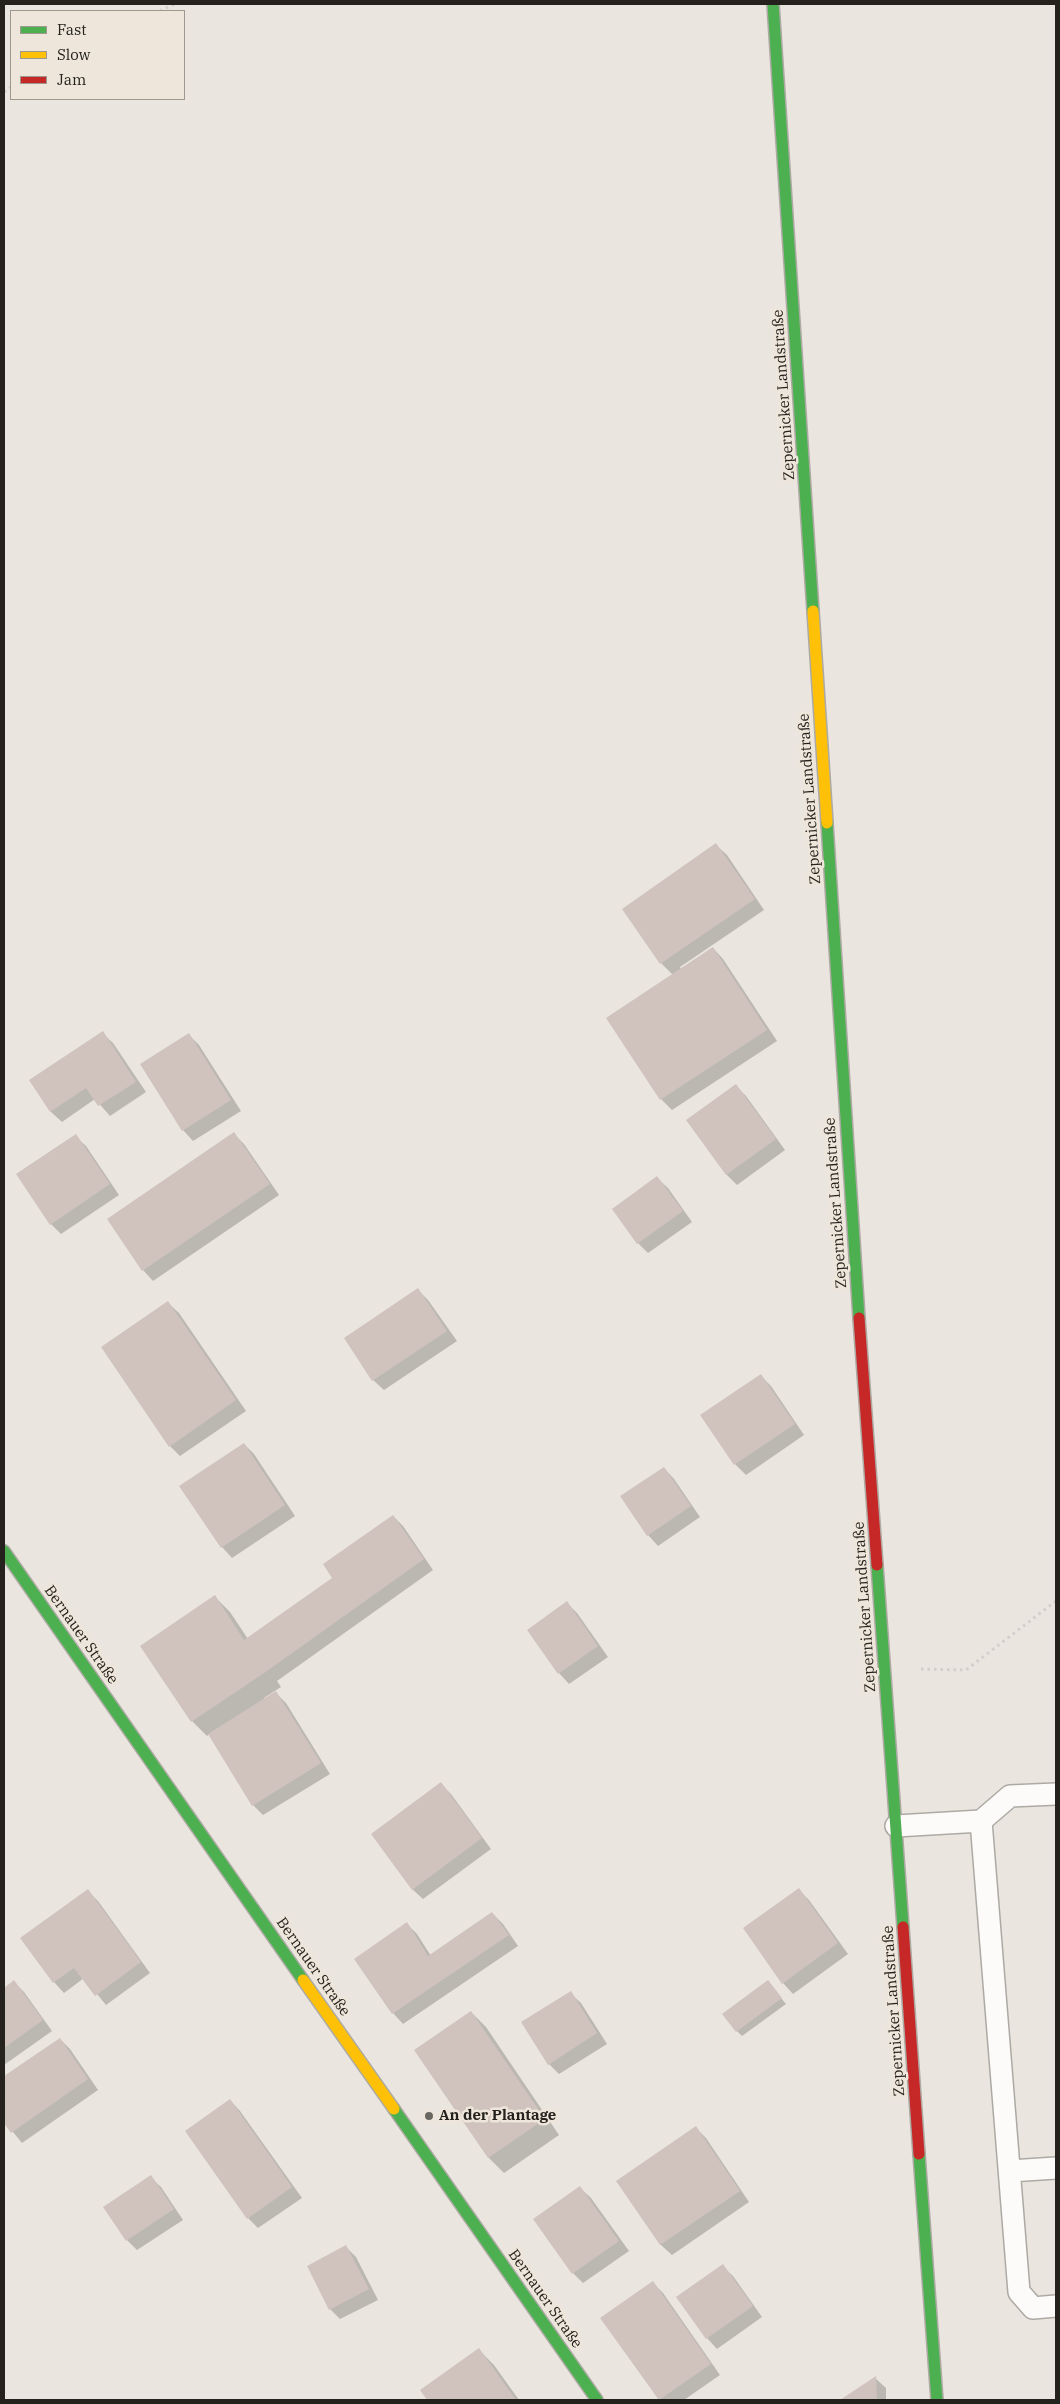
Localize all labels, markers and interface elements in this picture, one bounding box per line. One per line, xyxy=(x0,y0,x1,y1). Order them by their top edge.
legend xyxy=(10,10,185,100)
text: Fast xyxy=(57,20,87,39)
text: Slow xyxy=(57,45,90,64)
text: Jam xyxy=(57,70,86,89)
street label: Zepernicker Landstraße xyxy=(769,309,799,481)
street label: Zepernicker Landstraße xyxy=(795,713,825,885)
street label: Zepernicker Landstraße xyxy=(821,1117,851,1289)
street label: Zepernicker Landstraße xyxy=(850,1521,880,1693)
street label: Bernauer Straße xyxy=(40,1582,122,1688)
street label: Bernauer Straße xyxy=(272,1914,354,2020)
street label: Zepernicker Landstraße xyxy=(879,1925,909,2097)
place label: An der Plantage xyxy=(439,2107,556,2125)
marker: An der Plantage xyxy=(423,2110,435,2122)
street label: Bernauer Straße xyxy=(504,2246,586,2352)

